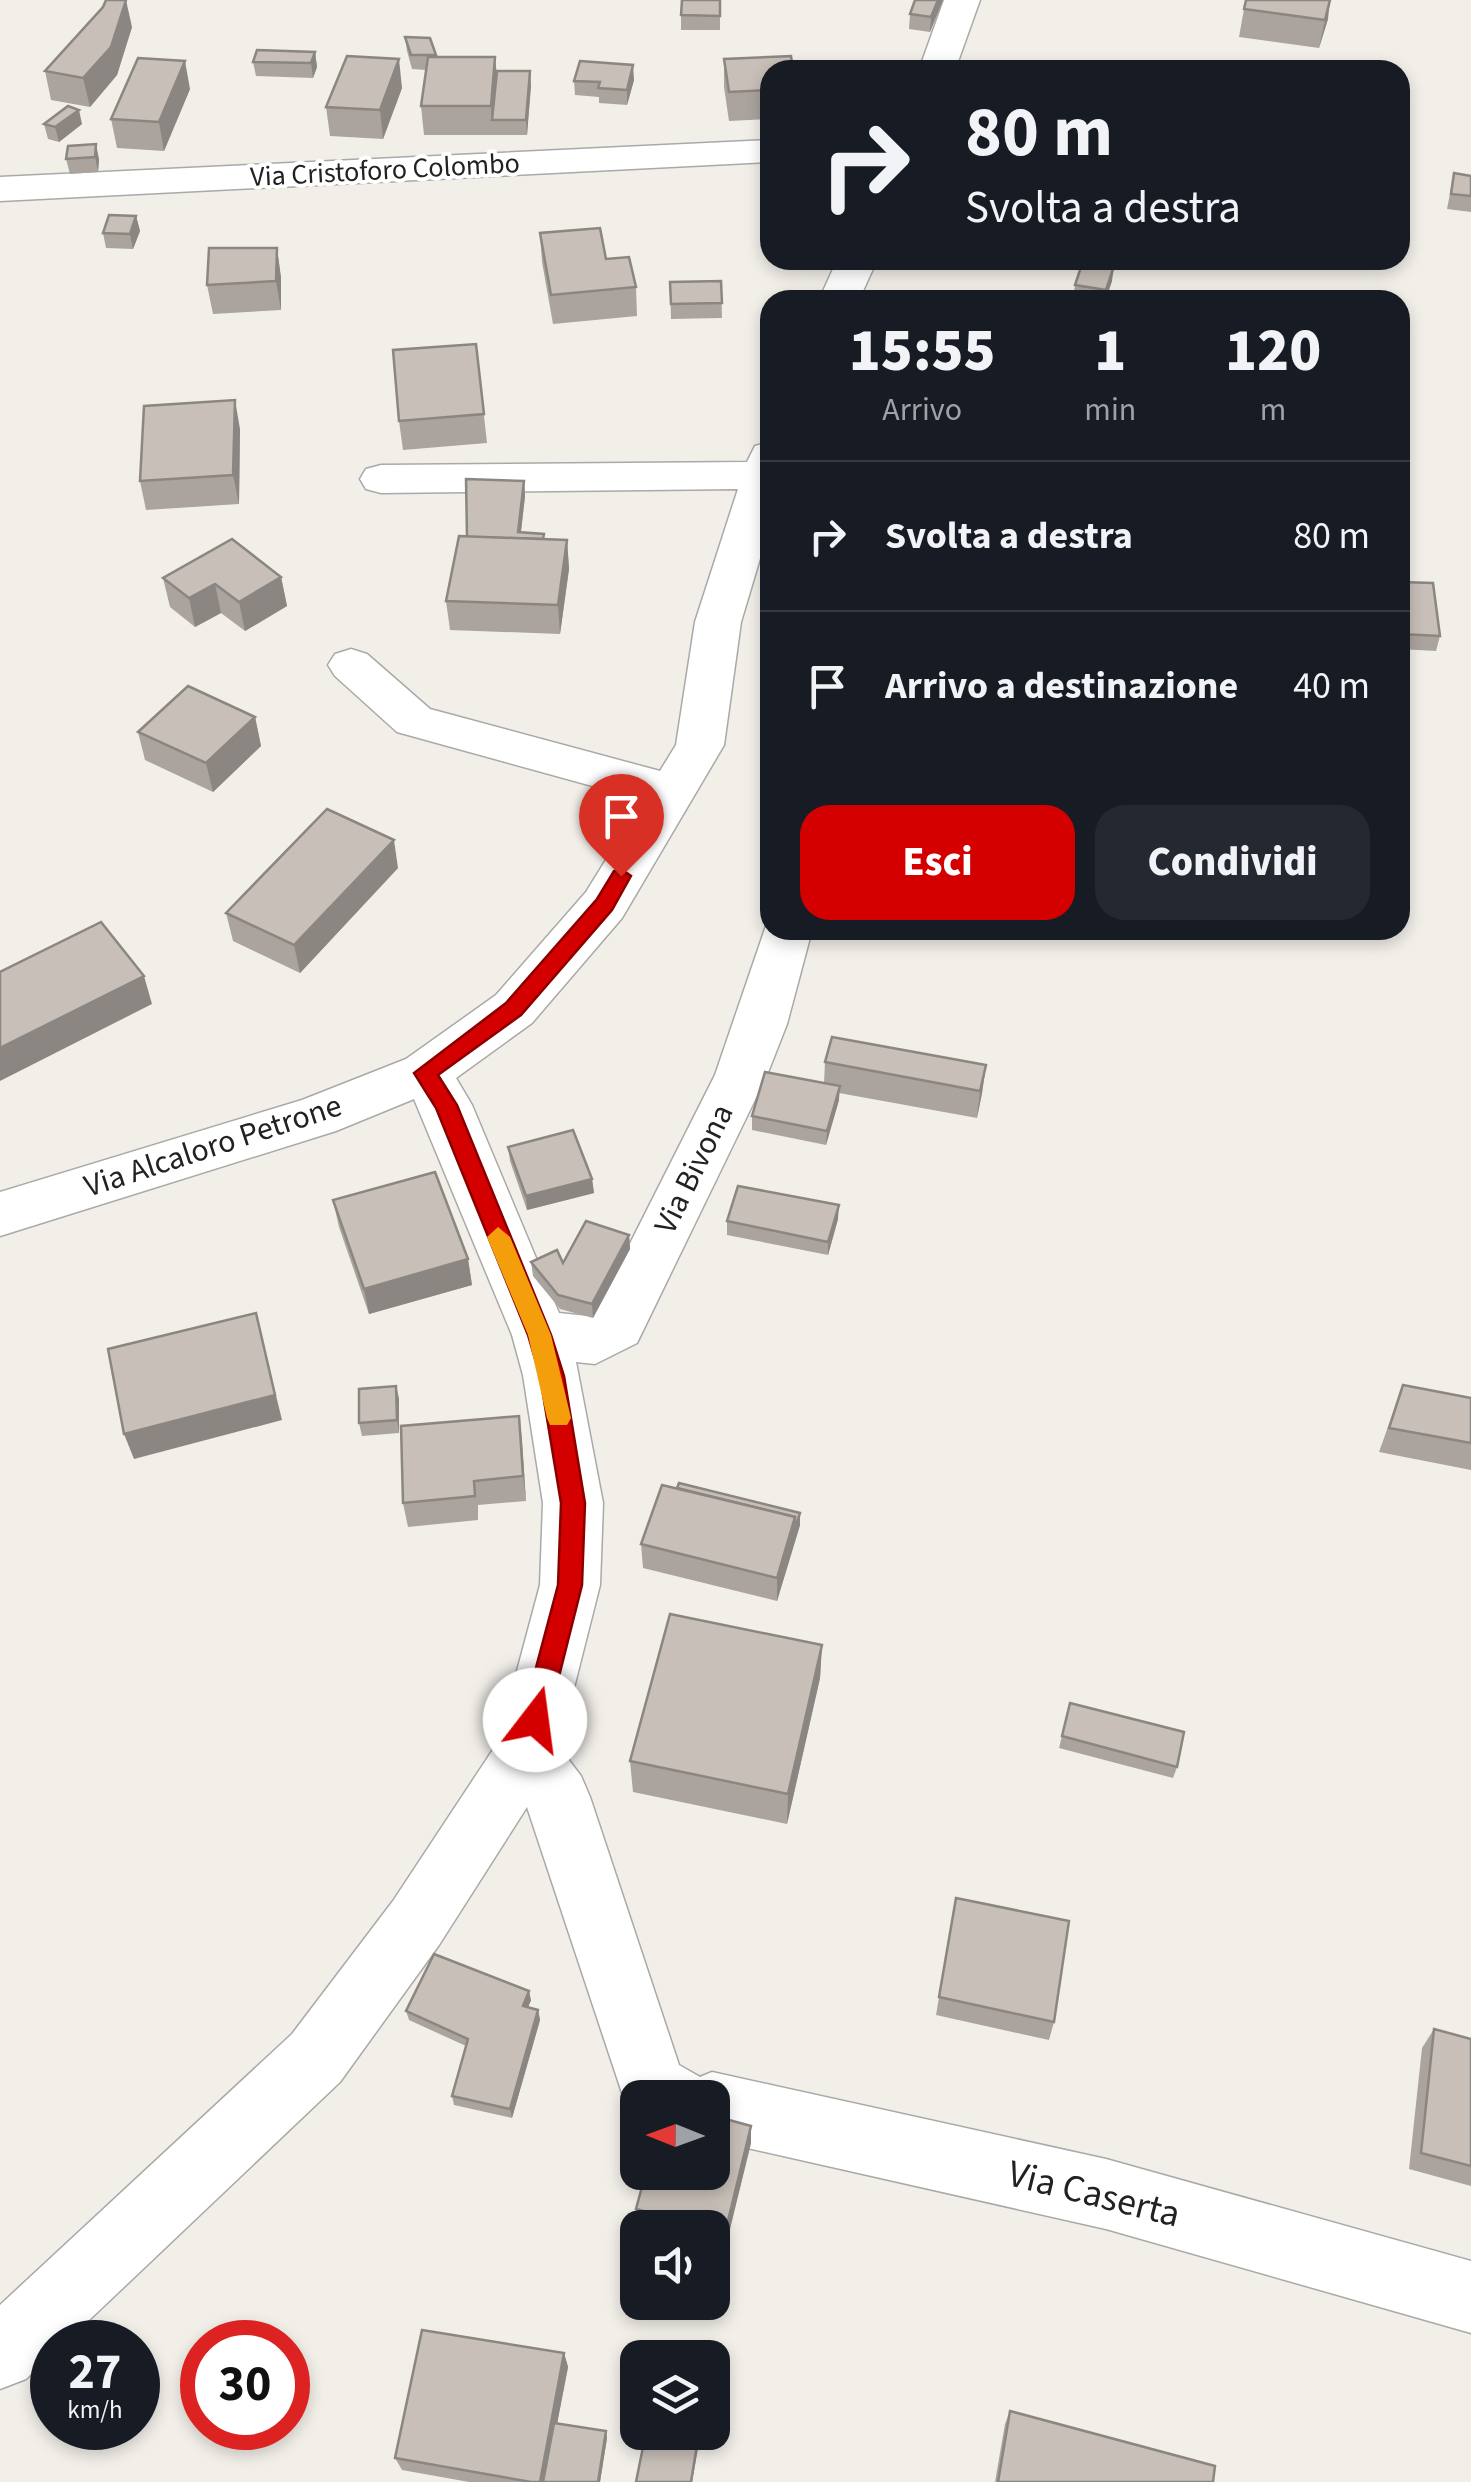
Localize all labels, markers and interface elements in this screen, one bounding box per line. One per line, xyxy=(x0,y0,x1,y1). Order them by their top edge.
text: 80 m xyxy=(965,83,1113,183)
icon: right xyxy=(800,100,930,230)
street label: Via Cristoforo Colombo xyxy=(249,143,521,197)
text: Svolta a destra xyxy=(965,176,1241,240)
text: 15:55 xyxy=(849,309,996,394)
text: 1 xyxy=(1094,309,1126,394)
text: 120 xyxy=(1225,309,1321,394)
text: Arrivo xyxy=(882,387,962,433)
text: min xyxy=(1084,387,1136,433)
text: m xyxy=(1260,387,1286,433)
icon: right xyxy=(800,509,855,564)
text: Svolta a destra xyxy=(885,509,1133,563)
text: 80 m xyxy=(1293,509,1370,563)
icon: arrive xyxy=(800,659,855,714)
text: Arrivo a destinazione xyxy=(885,659,1238,713)
text: 40 m xyxy=(1293,659,1370,713)
pin xyxy=(579,774,664,877)
icon: arrive xyxy=(594,789,649,844)
button: Esci xyxy=(800,805,1075,920)
button: Condividi xyxy=(1095,805,1370,920)
street label: Via Alcaloro Petrone xyxy=(78,1083,348,1209)
street label: Via Bivona xyxy=(643,1096,745,1242)
position arrow xyxy=(483,1668,587,1772)
north arrow xyxy=(620,2080,730,2190)
map controls xyxy=(620,2080,730,2450)
street label: Via Caserta xyxy=(1002,2147,1186,2241)
button: sound xyxy=(620,2210,730,2320)
speed limit sign: 30 xyxy=(180,2320,310,2450)
text: 27 xyxy=(69,2337,121,2408)
button: layers xyxy=(620,2340,730,2450)
text: km/h xyxy=(67,2392,123,2428)

